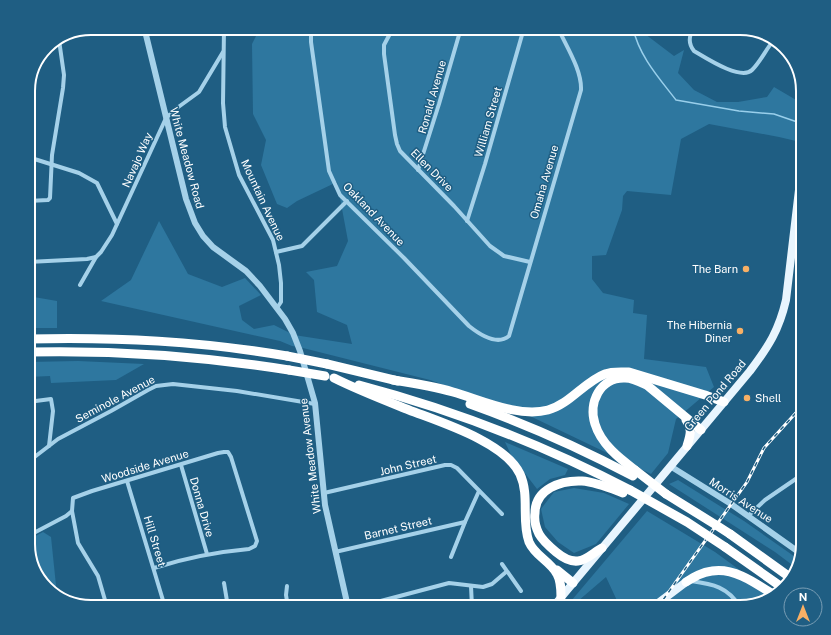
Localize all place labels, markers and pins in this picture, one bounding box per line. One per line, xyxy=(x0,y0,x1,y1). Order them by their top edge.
place label: The Barn xyxy=(692,263,738,275)
marker: The Barn xyxy=(741,264,751,274)
place label: The Hibernia Diner xyxy=(667,319,732,344)
marker: The Hibernia Diner xyxy=(735,326,745,336)
place label: Shell xyxy=(755,392,781,404)
marker: Shell xyxy=(742,393,752,403)

